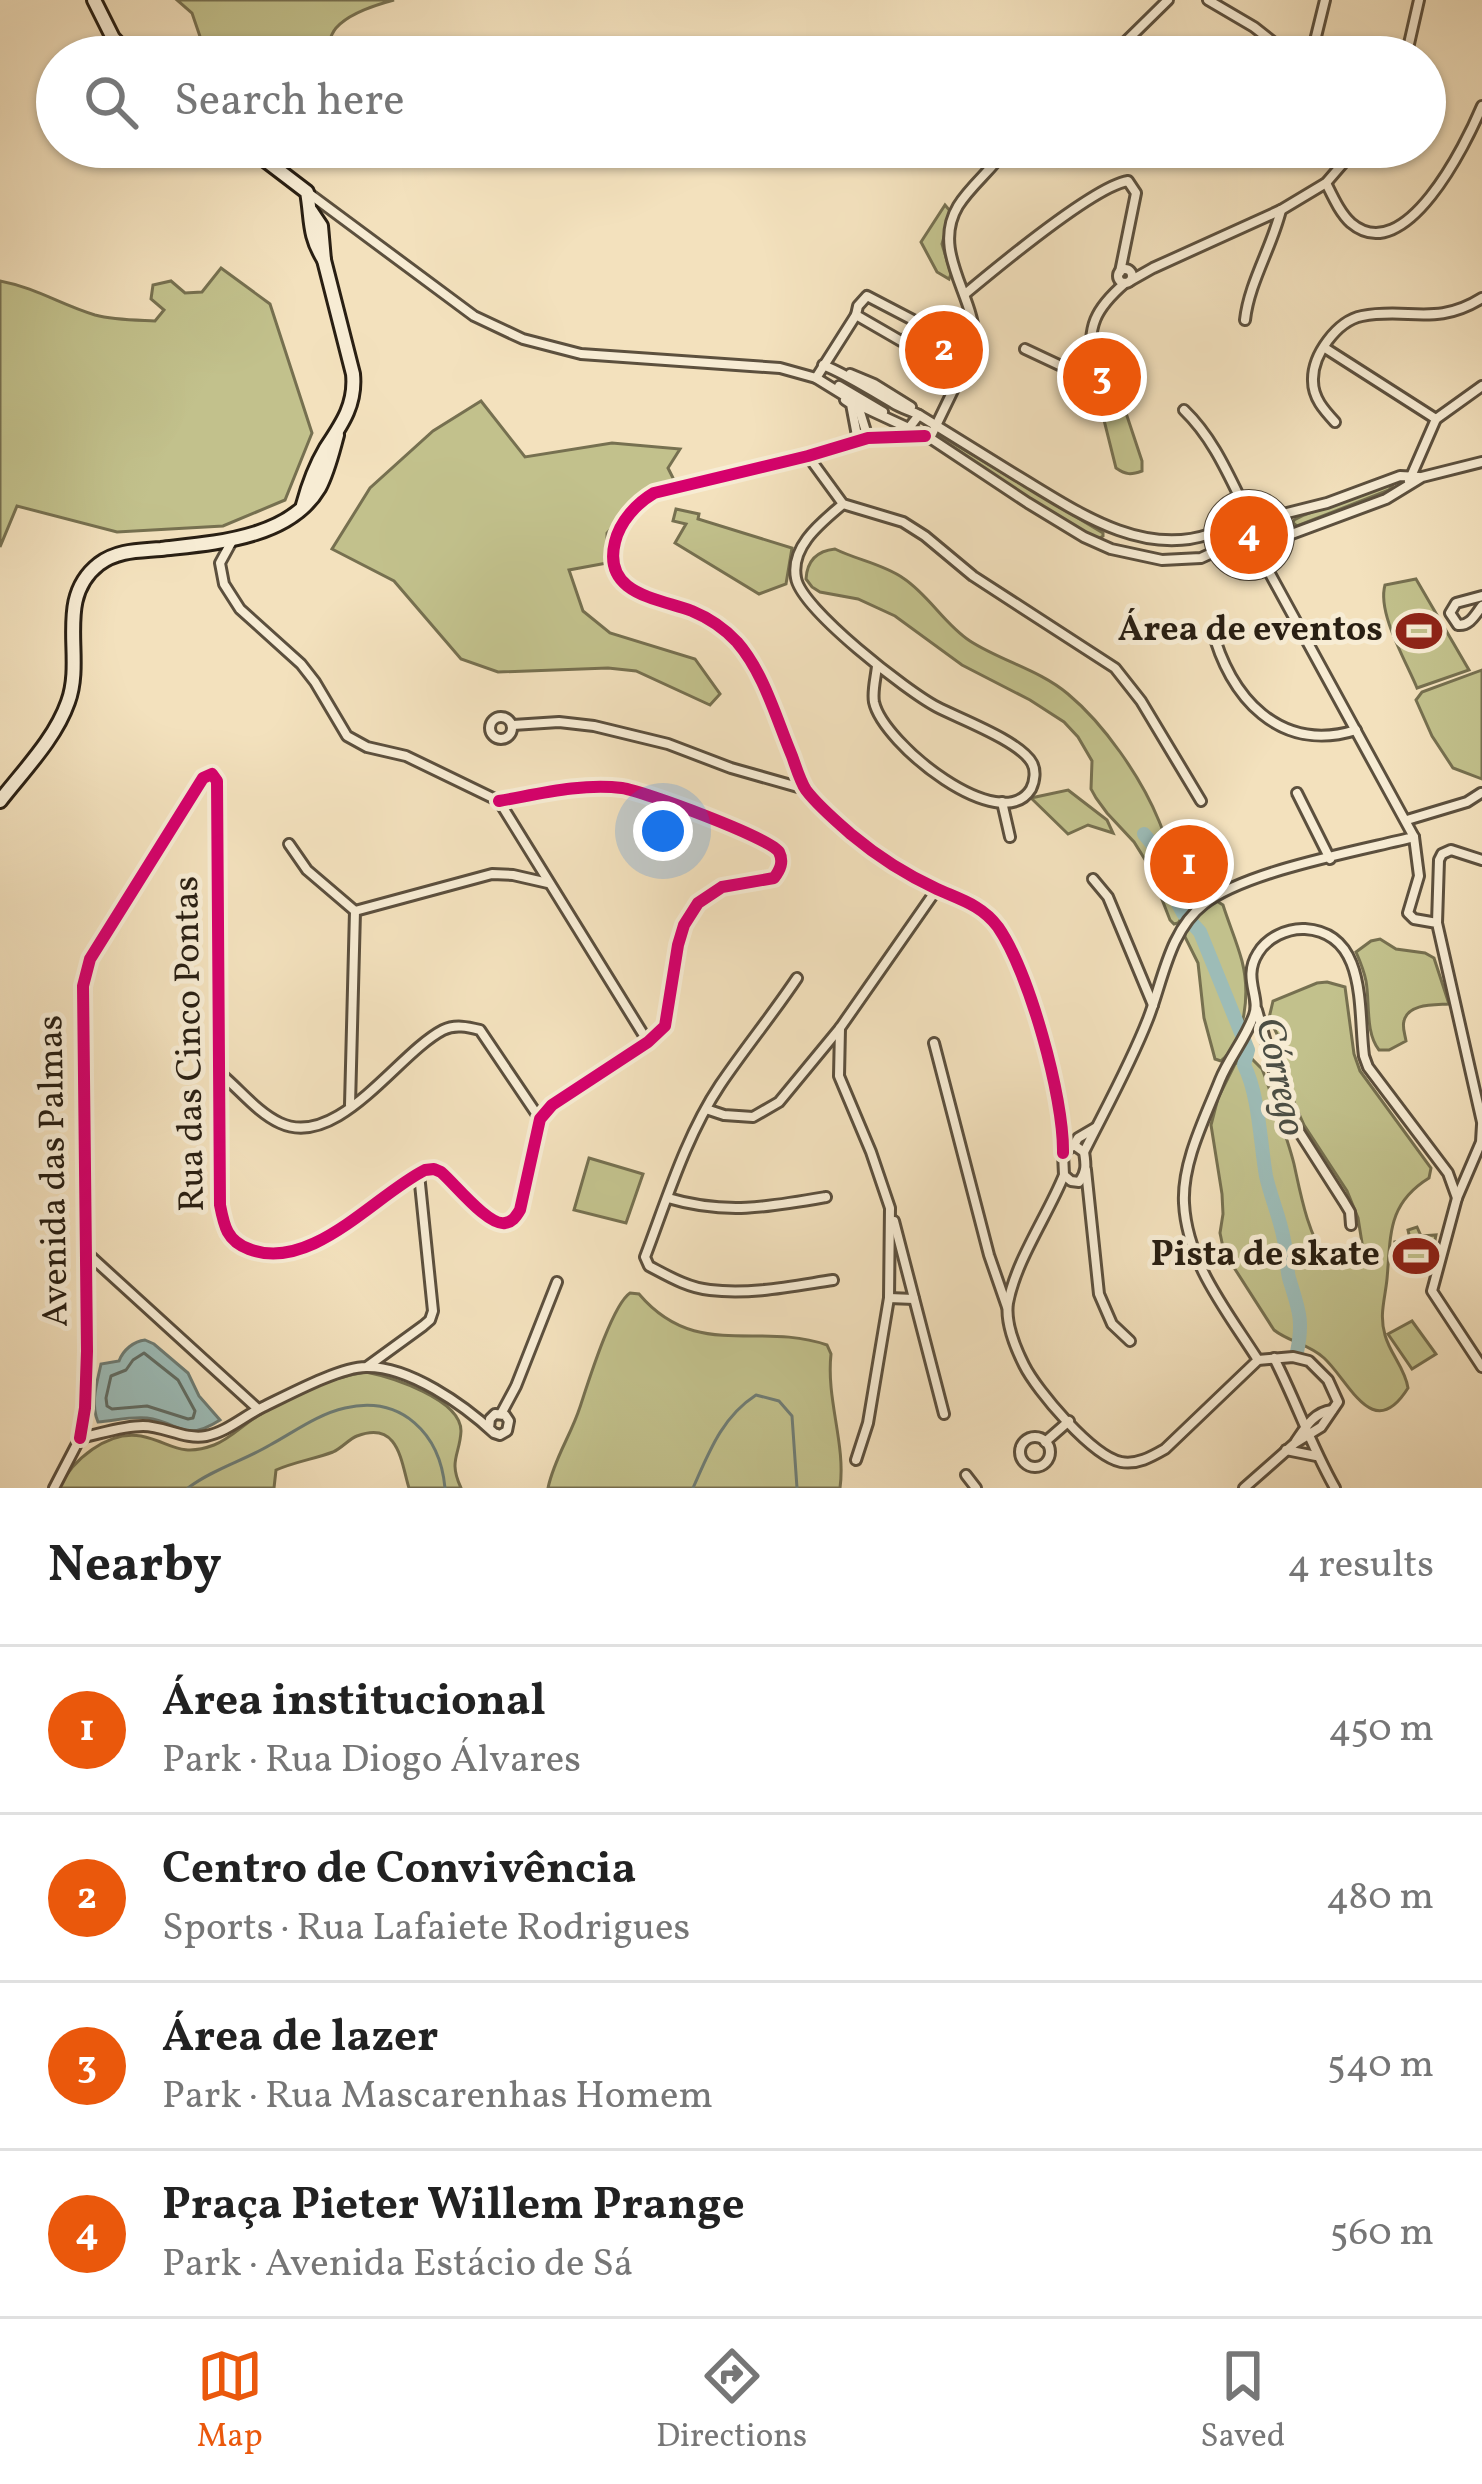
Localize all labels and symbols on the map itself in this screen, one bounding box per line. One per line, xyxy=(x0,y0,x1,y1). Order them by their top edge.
pin: 2 xyxy=(905,305,983,395)
pin: 3 xyxy=(1063,332,1141,422)
pin: 4 xyxy=(1210,490,1288,580)
place label: Área de eventos xyxy=(1118,606,1383,656)
sports icon: Área de eventos xyxy=(1394,606,1444,656)
your location xyxy=(633,801,693,861)
pin: 1 xyxy=(1150,819,1228,909)
street label: Rua das Cinco Pontas xyxy=(163,876,219,1212)
water label: Córrego xyxy=(1240,1013,1318,1141)
street label: Avenida das Palmas xyxy=(27,1014,83,1328)
place label: Pista de skate xyxy=(1151,1231,1380,1281)
sports icon: Pista de skate xyxy=(1391,1231,1441,1281)

